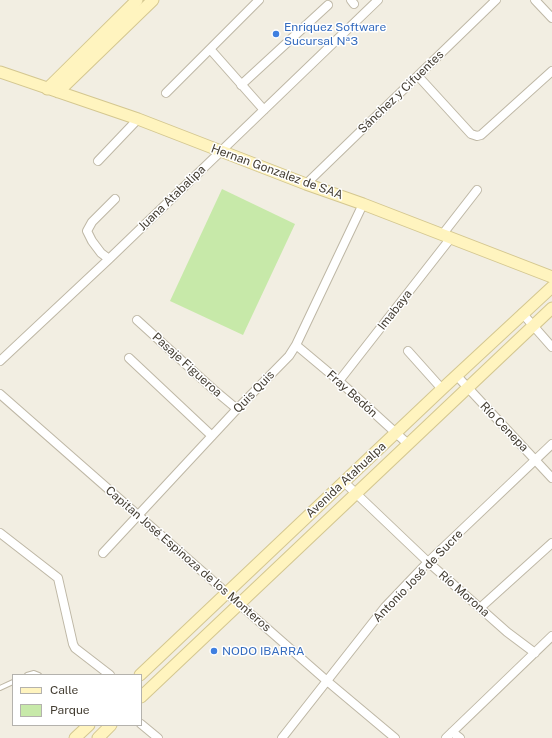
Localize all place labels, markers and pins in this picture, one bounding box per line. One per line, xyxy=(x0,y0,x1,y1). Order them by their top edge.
place label: Enriquez Software Sucursal Nª3 xyxy=(284,20,386,48)
marker: Enriquez Software Sucursal Nª3 xyxy=(271,29,281,39)
place label: NODO IBARRA xyxy=(222,644,305,658)
marker: NODO IBARRA xyxy=(209,646,219,656)

